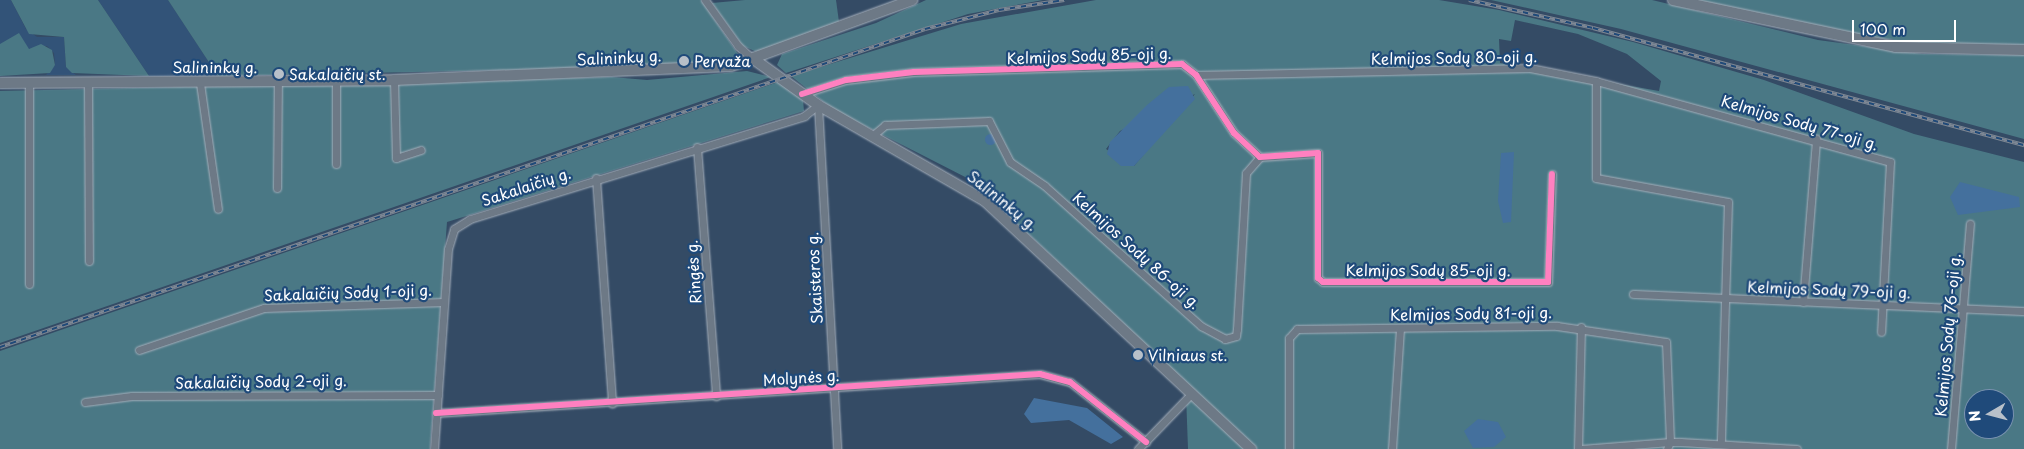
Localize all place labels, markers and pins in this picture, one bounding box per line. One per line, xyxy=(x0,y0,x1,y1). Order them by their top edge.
place label: Pervaža xyxy=(694,52,751,70)
marker: Pervaža xyxy=(678,55,690,67)
place label: Sakalaičių st. xyxy=(289,65,386,83)
marker: Sakalaičių st. xyxy=(273,68,285,80)
place label: Vilniaus st. xyxy=(1148,346,1227,364)
marker: Vilniaus st. xyxy=(1132,349,1144,361)

